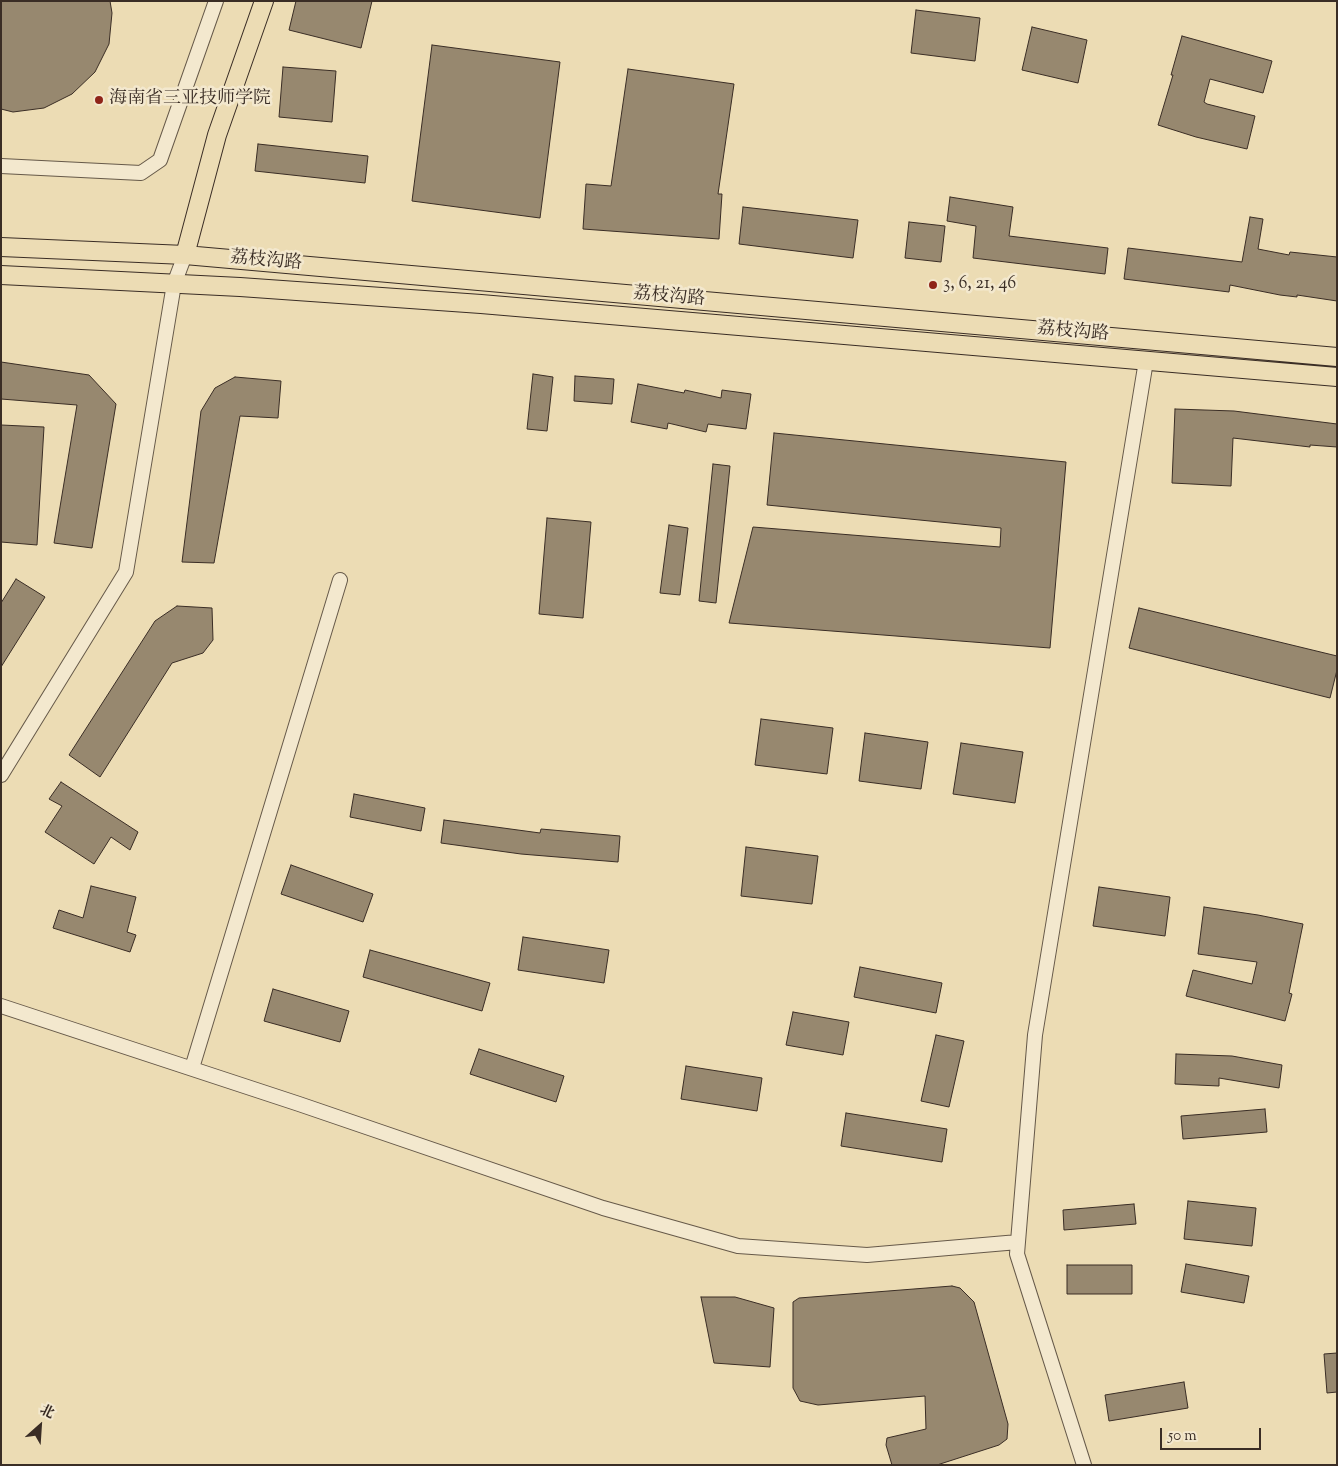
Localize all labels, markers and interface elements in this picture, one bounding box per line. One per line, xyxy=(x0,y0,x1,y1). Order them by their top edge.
place label: 海南省三亚技师学院 xyxy=(109,89,271,111)
marker: 海南省三亚技师学院 xyxy=(93,94,105,106)
street label: 荔枝沟路 xyxy=(229,248,303,276)
place label: 3, 6, 21, 46 xyxy=(943,274,1016,296)
marker: 3, 6, 21, 46 xyxy=(927,279,939,291)
street label: 荔枝沟路 xyxy=(632,284,706,312)
street label: 荔枝沟路 xyxy=(1036,319,1110,347)
text: 北 xyxy=(36,1400,57,1425)
north arrow xyxy=(15,1401,65,1451)
scale bar xyxy=(1163,1418,1264,1450)
text: 50 m xyxy=(1168,1426,1197,1447)

